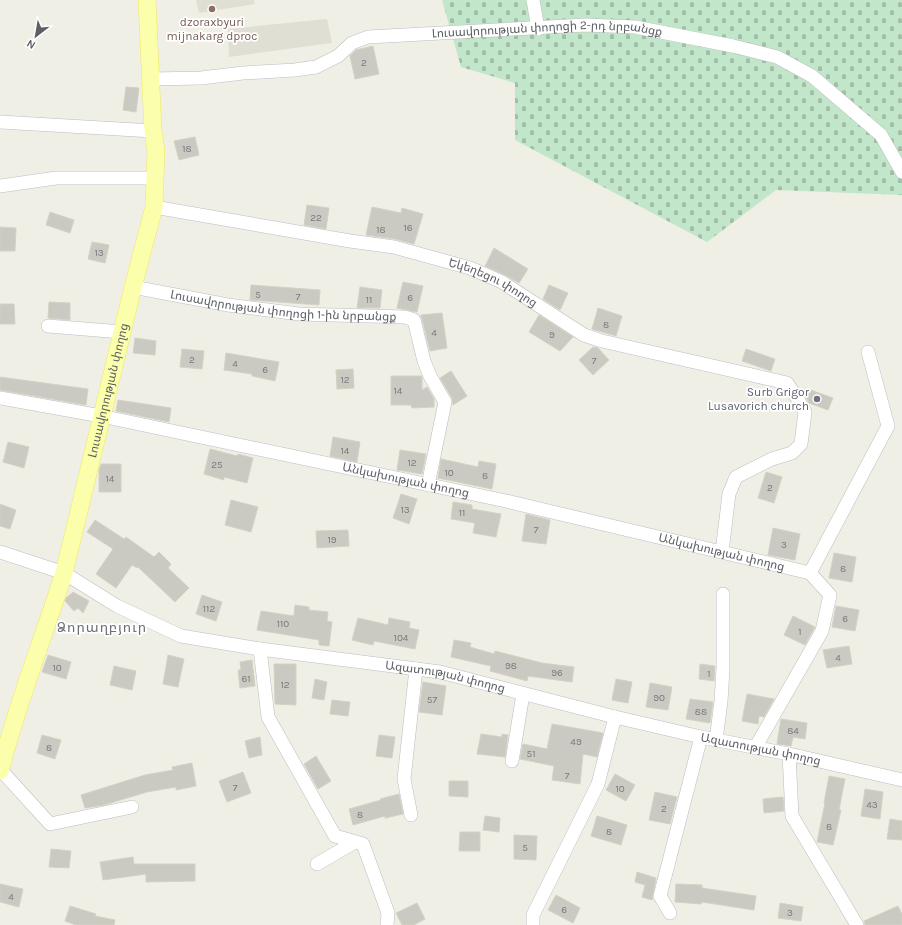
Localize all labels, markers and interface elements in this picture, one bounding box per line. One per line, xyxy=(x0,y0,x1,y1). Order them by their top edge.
marker: dzoraxbyuri mijnakarg dproc xyxy=(207,4,217,14)
place label: dzoraxbyuri mijnakarg dproc xyxy=(167,15,257,43)
north arrow xyxy=(16,16,56,56)
street label: Լուսավորության փողոցի 2-րդ նրբանցք xyxy=(432,18,664,40)
text: N xyxy=(24,37,38,52)
house number: 2 xyxy=(361,57,367,69)
house number: 18 xyxy=(182,143,192,155)
house number: 22 xyxy=(310,212,322,224)
house number: 16 xyxy=(403,222,413,234)
house number: 18 xyxy=(376,224,386,236)
house number: 13 xyxy=(94,247,104,259)
street label: Եկեղեցու փողոց xyxy=(447,255,540,310)
street label: Լուսավորության փողոցի 1-ին նրբանցք xyxy=(169,287,397,324)
house number: 5 xyxy=(255,289,261,301)
house number: 7 xyxy=(296,291,301,303)
house number: 6 xyxy=(407,292,413,304)
house number: 11 xyxy=(366,294,372,306)
house number: 8 xyxy=(603,319,609,331)
street label: Լուսավորության փողոց xyxy=(85,322,131,459)
house number: 4 xyxy=(431,327,437,339)
house number: 9 xyxy=(549,329,555,341)
house number: 2 xyxy=(189,354,195,366)
house number: 7 xyxy=(592,355,597,367)
house number: 4 xyxy=(232,358,238,370)
house number: 6 xyxy=(262,364,268,376)
house number: 12 xyxy=(340,374,350,386)
house number: 14 xyxy=(394,385,403,397)
place label: Surb Grigor Lusavorich church xyxy=(708,385,810,413)
marker: Surb Grigor Lusavorich church xyxy=(812,394,822,404)
house number: 14 xyxy=(341,445,350,457)
house number: 12 xyxy=(407,457,417,469)
house number: 25 xyxy=(211,459,223,471)
street label: Անկախության փողոց xyxy=(341,460,470,500)
house number: 10 xyxy=(444,467,454,479)
house number: 8 xyxy=(482,470,488,482)
house number: 14 xyxy=(106,473,115,485)
house number: 2 xyxy=(767,482,773,494)
house number: 13 xyxy=(400,504,410,516)
house number: 11 xyxy=(459,507,465,519)
house number: 7 xyxy=(534,524,539,536)
street label: Անկախության փողոց xyxy=(657,530,786,574)
house number: 19 xyxy=(327,534,337,546)
house number: 3 xyxy=(781,539,787,551)
house number: 8 xyxy=(840,563,846,575)
house number: 112 xyxy=(203,603,215,615)
house number: 6 xyxy=(842,613,848,625)
house number: 110 xyxy=(277,618,289,630)
district label: Ձորաղբյուր xyxy=(57,619,147,636)
house number: 1 xyxy=(798,626,802,638)
house number: 104 xyxy=(394,632,409,644)
house number: 4 xyxy=(835,652,841,664)
street label: Ազատության փողոց xyxy=(384,658,507,695)
house number: 98 xyxy=(505,660,517,672)
house number: 10 xyxy=(52,662,62,674)
house number: 96 xyxy=(551,667,563,679)
house number: 1 xyxy=(707,668,711,680)
house number: 61 xyxy=(241,673,251,685)
house number: 12 xyxy=(280,679,290,691)
house number: 90 xyxy=(653,692,665,704)
house number: 57 xyxy=(427,694,437,706)
house number: 88 xyxy=(695,706,707,718)
house number: 84 xyxy=(787,725,799,737)
street label: Ազատության փողոց xyxy=(700,730,822,768)
house number: 49 xyxy=(570,736,582,748)
house number: 8 xyxy=(46,742,52,754)
house number: 51 xyxy=(527,748,535,760)
house number: 7 xyxy=(565,770,570,782)
house number: 7 xyxy=(233,782,238,794)
house number: 10 xyxy=(615,783,625,795)
house number: 43 xyxy=(866,799,878,811)
house number: 2 xyxy=(661,803,667,815)
house number: 8 xyxy=(357,809,363,821)
house number: 8 xyxy=(826,821,832,833)
house number: 8 xyxy=(606,826,612,838)
house number: 5 xyxy=(522,842,528,854)
house number: 4 xyxy=(8,891,14,903)
house number: 6 xyxy=(561,904,567,916)
house number: 3 xyxy=(787,907,793,919)

